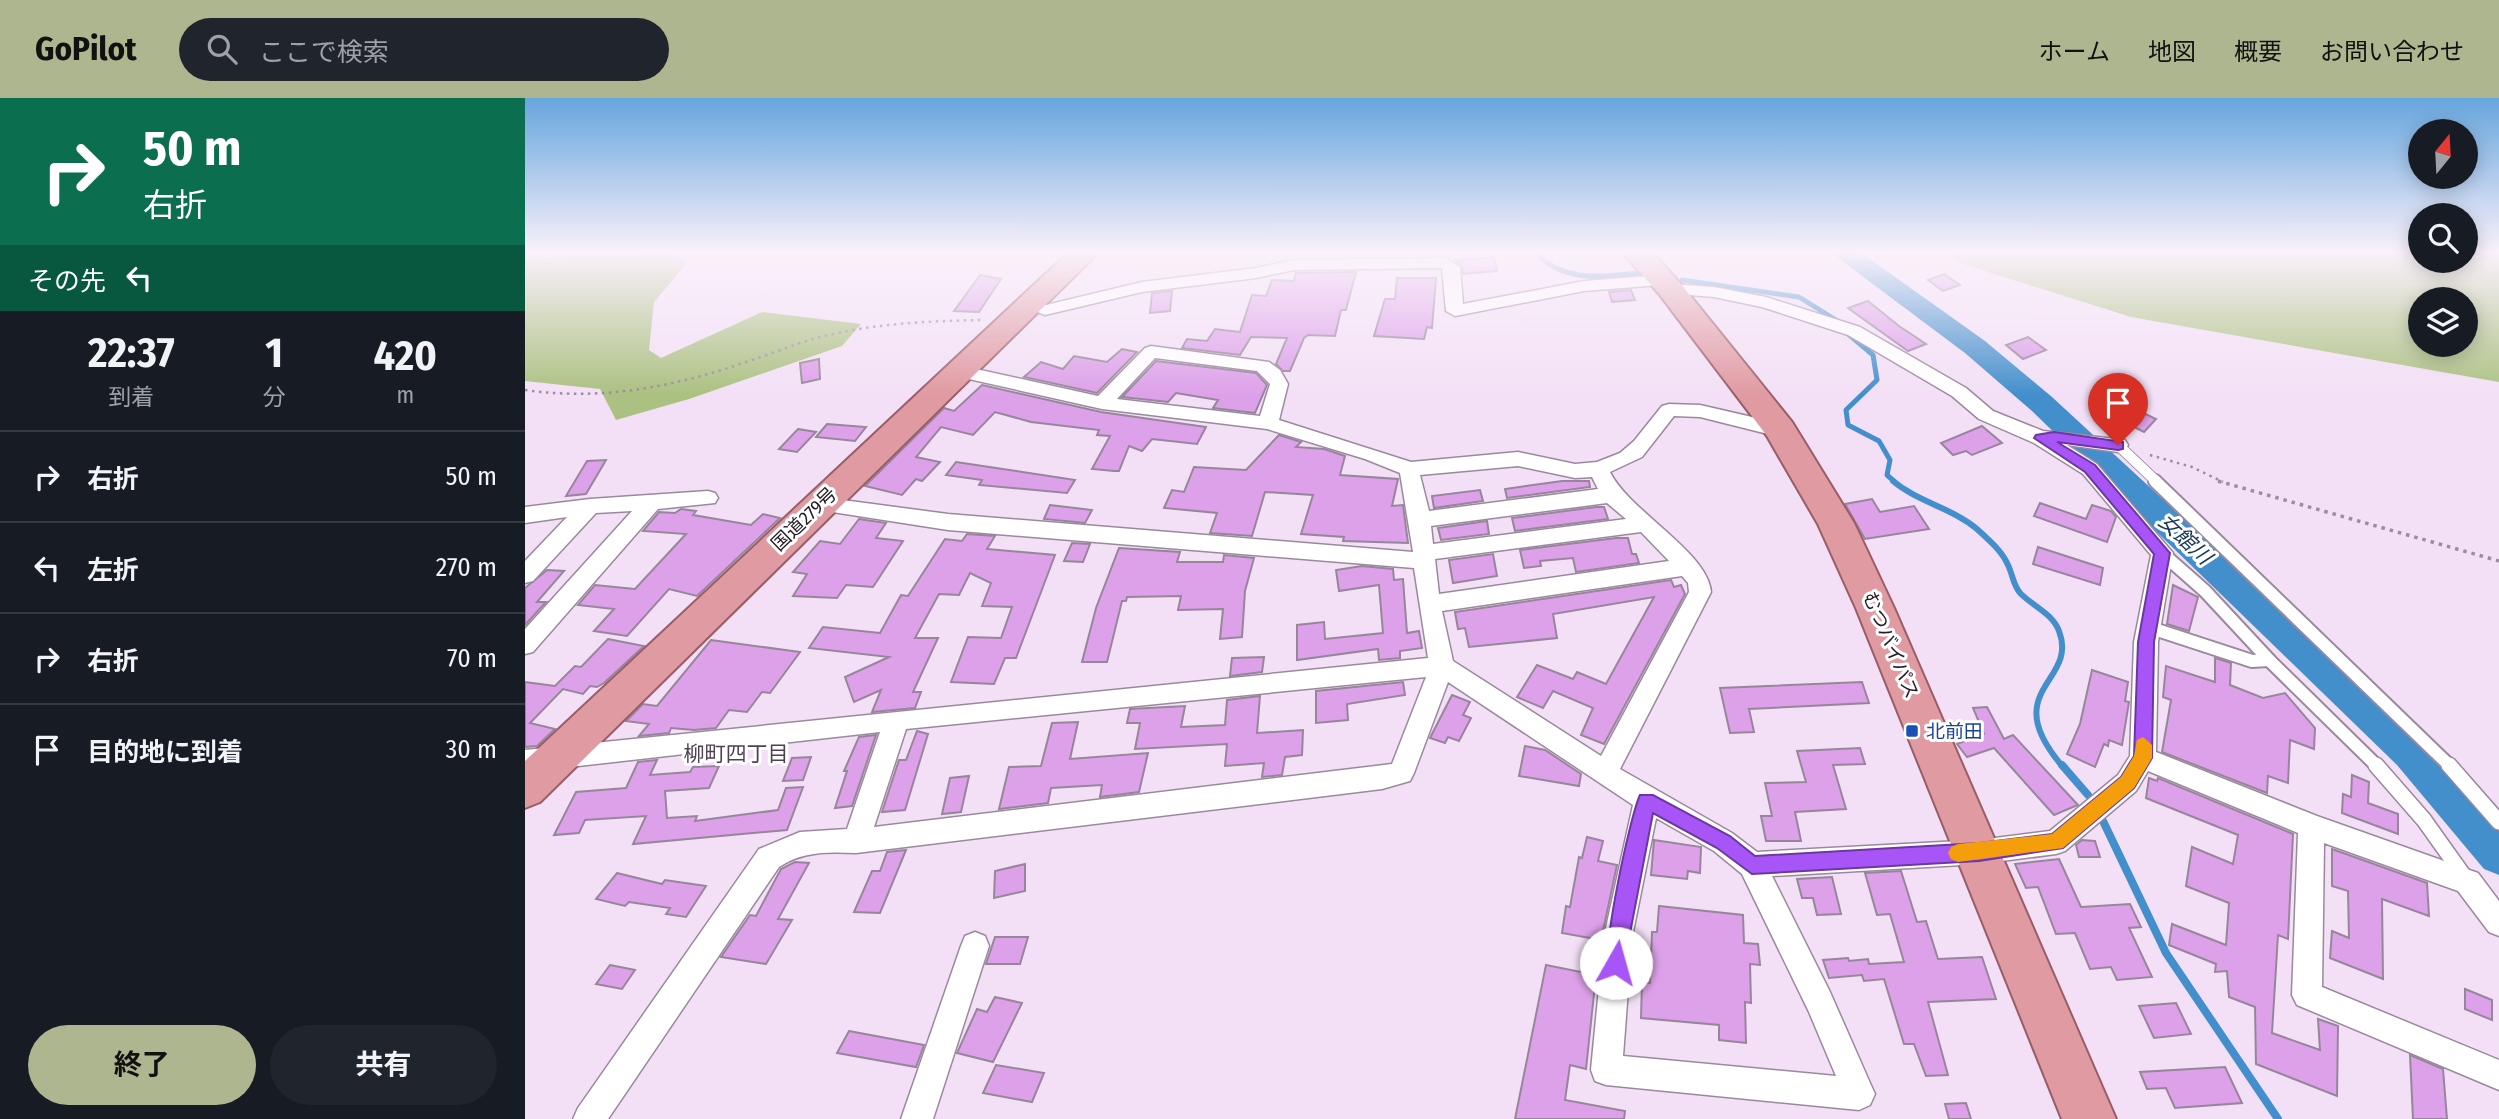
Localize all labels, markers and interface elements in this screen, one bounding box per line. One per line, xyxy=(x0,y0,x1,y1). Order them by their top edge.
search box xyxy=(179,18,669,81)
text: GoPilot xyxy=(35,29,137,69)
icon: search xyxy=(203,30,241,68)
text: ここで検索 xyxy=(259,37,389,68)
text: ホーム xyxy=(2039,38,2110,66)
text: 地図 xyxy=(2148,38,2196,66)
text: 概要 xyxy=(2234,38,2282,66)
text: お問い合わせ xyxy=(2320,38,2464,66)
text: 50 m xyxy=(143,119,241,178)
north arrow xyxy=(2408,119,2478,189)
map controls xyxy=(2408,119,2478,357)
icon: right xyxy=(28,126,119,217)
text: 右折 xyxy=(143,186,207,224)
button: search xyxy=(2408,203,2478,273)
icon: left xyxy=(120,259,158,297)
text: その先 xyxy=(28,266,106,297)
button: layers xyxy=(2408,287,2478,357)
text: 22:37 xyxy=(88,328,175,378)
text: 1 xyxy=(265,328,283,378)
text: 420 xyxy=(374,331,437,381)
pin xyxy=(2088,373,2148,445)
text: m xyxy=(396,381,414,409)
text: 到着 xyxy=(108,383,154,411)
text: 分 xyxy=(263,383,286,411)
icon: arrive xyxy=(2099,384,2137,422)
icon: right xyxy=(28,458,66,496)
text: 50 m xyxy=(445,461,497,492)
text: 右折 xyxy=(87,464,139,495)
street label: 国道279号 xyxy=(767,482,841,556)
water label: 女館川 xyxy=(2153,508,2218,571)
icon: left xyxy=(28,549,66,587)
text: 270 m xyxy=(436,552,497,583)
text: 左折 xyxy=(87,555,139,586)
street label: むつバイパス xyxy=(1858,588,1924,702)
icon: right xyxy=(28,640,66,678)
text: 70 m xyxy=(447,643,497,674)
text: 右折 xyxy=(87,646,139,677)
place label: 北前田 xyxy=(1926,720,1983,743)
marker: 北前田 xyxy=(1904,723,1920,739)
icon: arrive xyxy=(28,731,66,769)
text: 30 m xyxy=(446,734,497,765)
text: 目的地に到着 xyxy=(87,737,243,768)
district label: 柳町四丁目 xyxy=(684,741,789,767)
position arrow xyxy=(1579,926,1653,1000)
button: 終了 xyxy=(28,1025,256,1105)
button: 共有 xyxy=(270,1025,497,1105)

